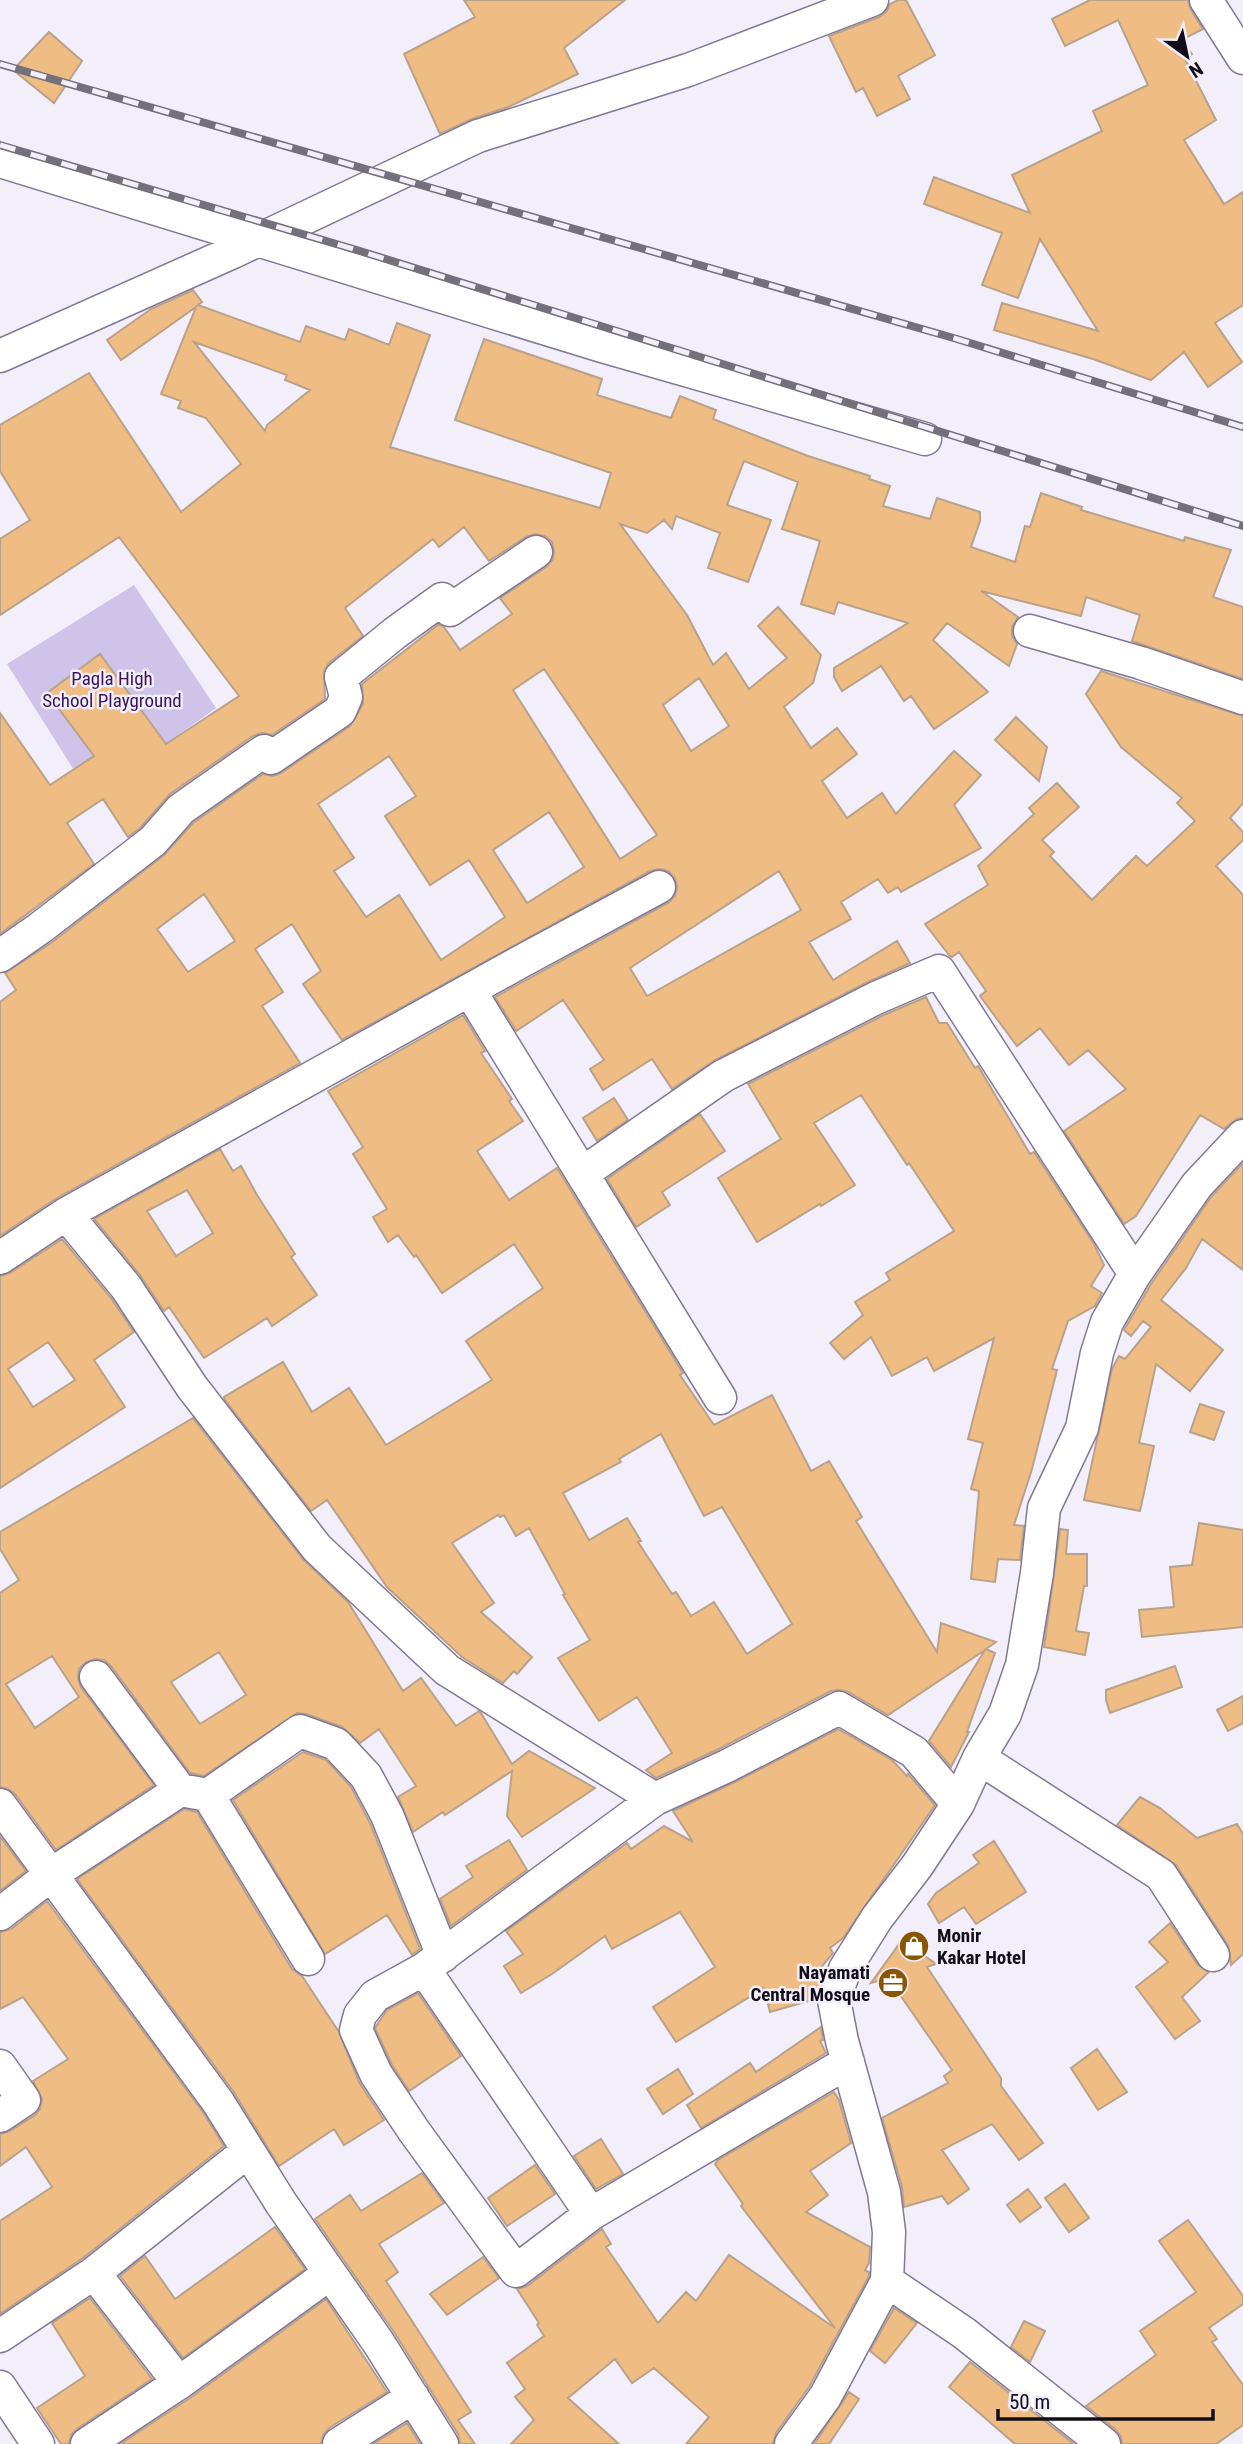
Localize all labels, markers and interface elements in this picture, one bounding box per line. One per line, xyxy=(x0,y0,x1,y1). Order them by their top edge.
north arrow xyxy=(1152,21,1222,91)
text: N xyxy=(1185,57,1207,83)
park label: Pagla High School Playground xyxy=(42,667,182,712)
place label: Monir Kakar Hotel xyxy=(937,1924,1026,1969)
shop icon: Monir Kakar Hotel xyxy=(897,1929,931,1963)
place label: Nayamati Central Mosque xyxy=(750,1961,870,2006)
office icon: Nayamati Central Mosque xyxy=(876,1966,910,2000)
scale bar xyxy=(998,2378,1213,2422)
text: 50 m xyxy=(1009,2390,1050,2414)

